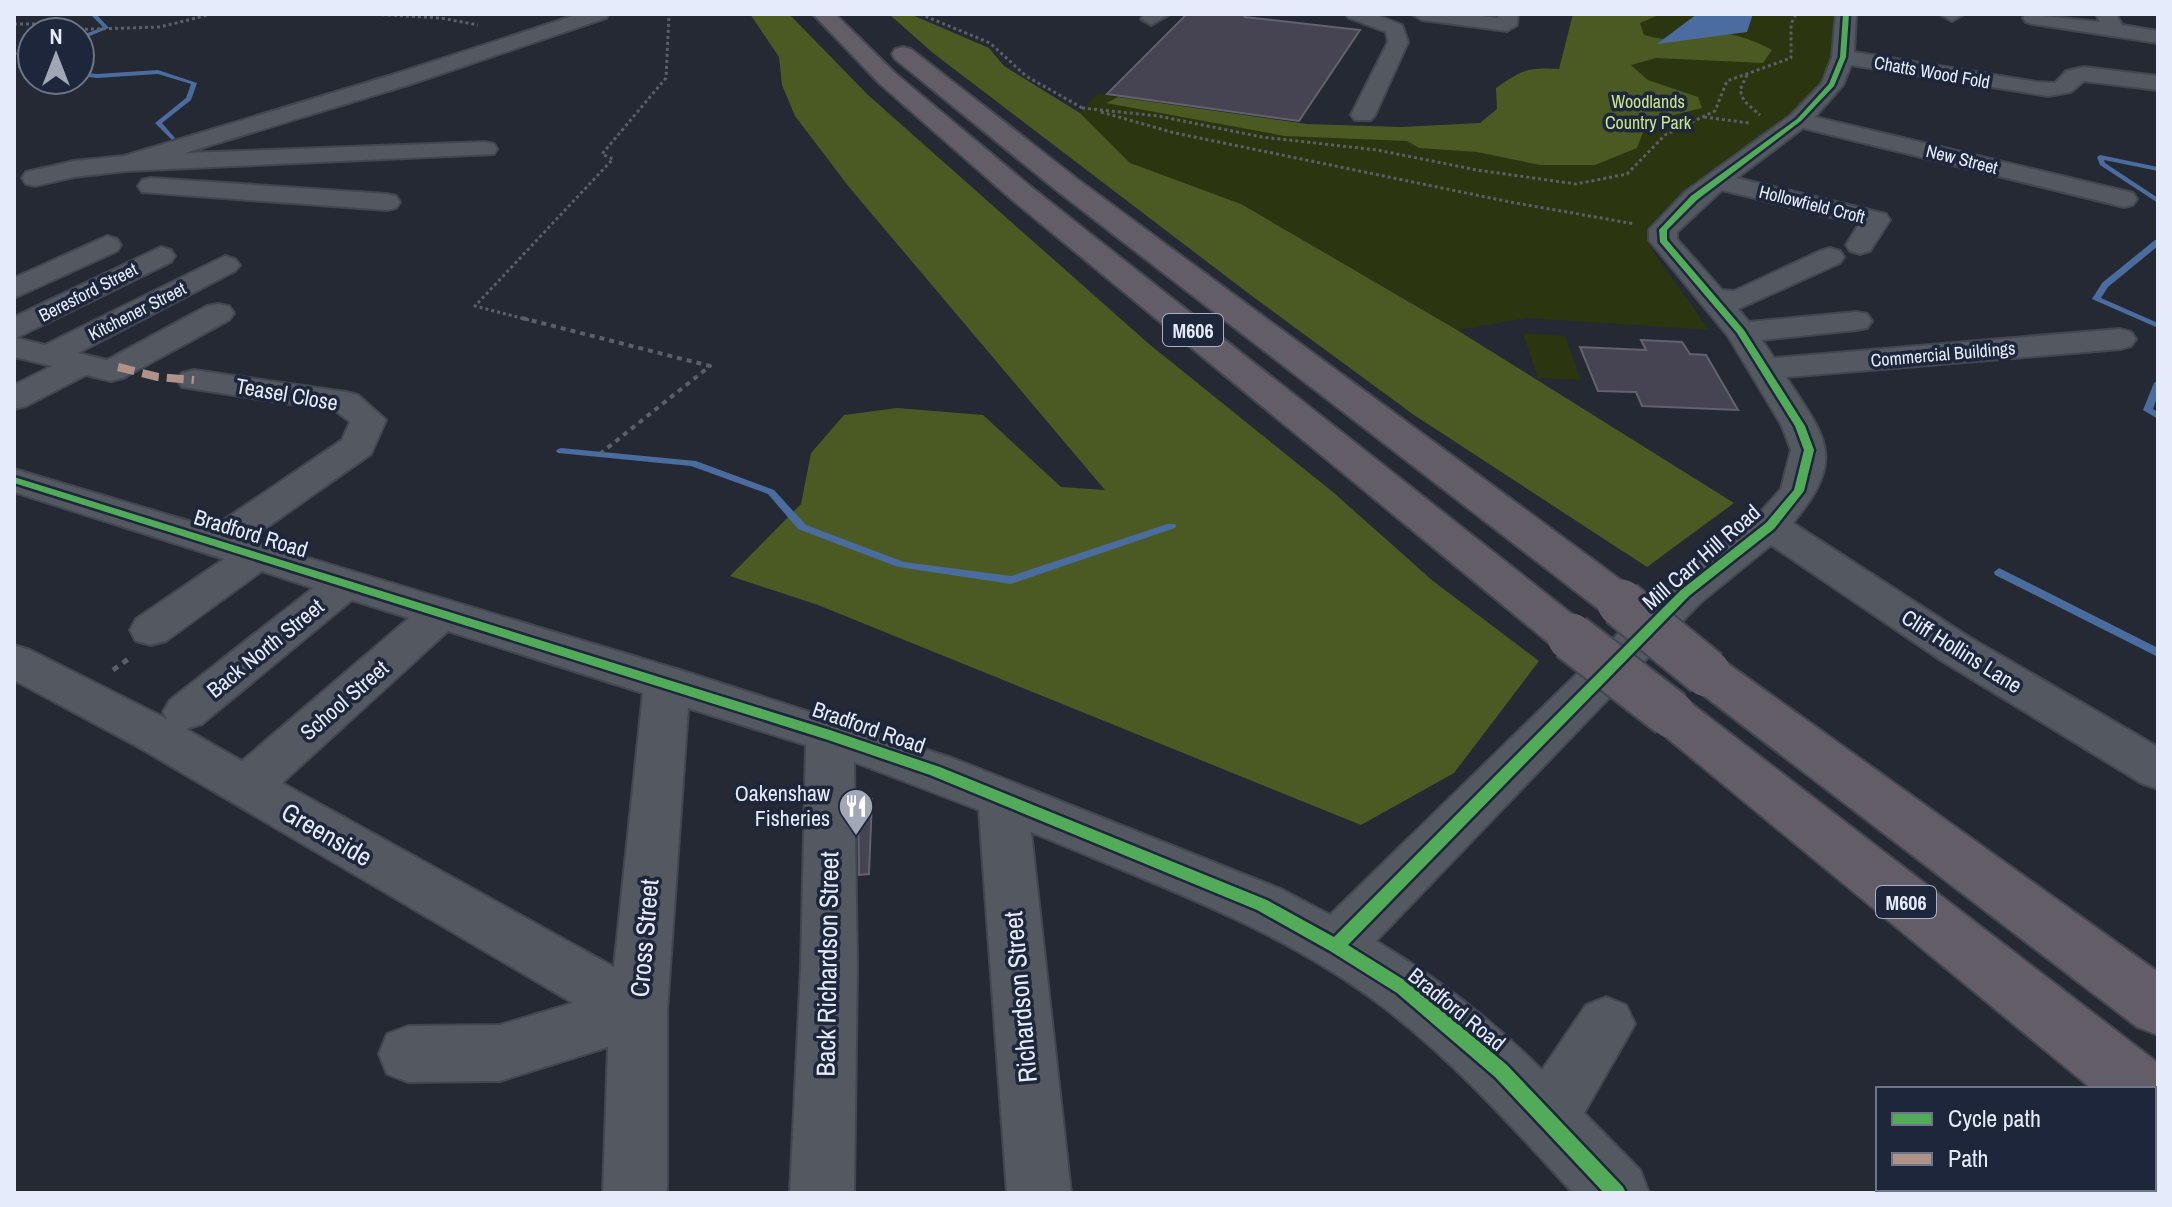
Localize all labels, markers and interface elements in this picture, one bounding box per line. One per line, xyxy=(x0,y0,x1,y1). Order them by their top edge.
north arrow xyxy=(16,16,96,96)
text: N xyxy=(49,21,63,51)
street label: Chatts Wood Fold xyxy=(1872,50,1992,94)
park label: Woodlands Country Park xyxy=(1605,89,1692,135)
street label: New Street xyxy=(1924,138,2000,180)
street label: Hollowfield Croft xyxy=(1756,179,1868,229)
street label: Beresford Street xyxy=(34,256,142,328)
street label: Kitchener Street xyxy=(84,276,190,346)
road number: M606 xyxy=(1163,314,1223,346)
street label: Commercial Buildings xyxy=(1870,335,2016,373)
street label: Teasel Close xyxy=(234,370,340,418)
street label: Mill Carr Hill Road xyxy=(1636,497,1766,617)
street label: Bradford Road xyxy=(191,502,311,564)
street label: Back North Street xyxy=(200,592,330,704)
street label: Cliff Hollins Lane xyxy=(1896,602,2028,700)
street label: School Street xyxy=(293,653,395,747)
street label: Bradford Road xyxy=(809,694,929,760)
place label: Oakenshaw Fisheries xyxy=(735,778,830,833)
restaurant icon: Oakenshaw Fisheries xyxy=(837,787,875,837)
street label: Greenside xyxy=(275,794,379,874)
street label: Back Richardson Street xyxy=(808,851,846,1077)
street label: Cross Street xyxy=(621,877,667,999)
road number: M606 xyxy=(1876,886,1936,918)
street label: Richardson Street xyxy=(995,910,1045,1084)
street label: Bradford Road xyxy=(1402,960,1512,1058)
legend xyxy=(1876,1087,2156,1191)
text: Cycle path xyxy=(1948,1102,2041,1134)
text: Path xyxy=(1948,1142,1989,1174)

